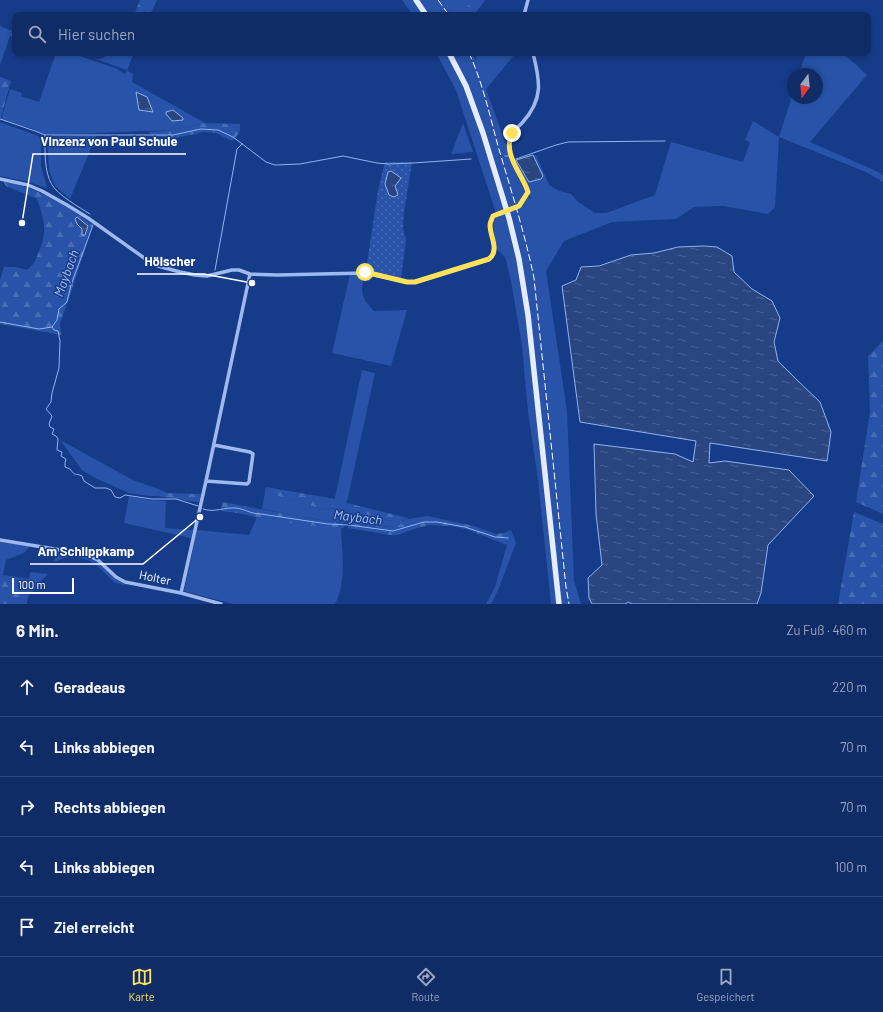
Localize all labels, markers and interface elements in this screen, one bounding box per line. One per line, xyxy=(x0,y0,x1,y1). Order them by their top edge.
search box xyxy=(12,12,871,56)
icon: search xyxy=(26,23,48,45)
text: Hier suchen xyxy=(58,25,135,43)
north arrow xyxy=(787,68,823,104)
route end xyxy=(503,124,521,142)
callout: VInzenz von Paul Schule xyxy=(33,129,186,154)
text: VInzenz von Paul Schule xyxy=(40,133,178,149)
water label: Maybach xyxy=(50,247,82,299)
callout: Hölscher xyxy=(137,249,204,274)
text: Hölscher xyxy=(144,253,196,269)
route start xyxy=(356,263,374,281)
water label: Maybach xyxy=(333,506,383,528)
callout: Am Schlippkamp xyxy=(30,539,143,564)
text: Am Schlippkamp xyxy=(38,543,135,559)
street label: Holter xyxy=(138,567,173,587)
scale bar xyxy=(12,576,74,595)
text: 100 m xyxy=(18,578,46,591)
text: 6 Min. xyxy=(16,620,59,640)
text: Zu Fuß · 460 m xyxy=(786,622,867,638)
icon: ahead xyxy=(16,676,38,698)
text: Geradeaus xyxy=(54,678,125,696)
text: 220 m xyxy=(832,679,867,695)
icon: left xyxy=(16,736,38,758)
text: Links abbiegen xyxy=(54,738,155,756)
text: 70 m xyxy=(840,739,867,755)
icon: right xyxy=(16,796,38,818)
text: Rechts abbiegen xyxy=(54,798,165,816)
text: 70 m xyxy=(840,799,867,815)
icon: left xyxy=(16,856,38,878)
text: Links abbiegen xyxy=(54,858,155,876)
text: 100 m xyxy=(834,859,867,875)
icon: arrive xyxy=(16,916,38,938)
text: Ziel erreicht xyxy=(54,918,135,936)
tab: Karte xyxy=(128,966,155,1003)
tab: Route xyxy=(411,966,440,1003)
tab: Gespeichert xyxy=(697,966,755,1003)

